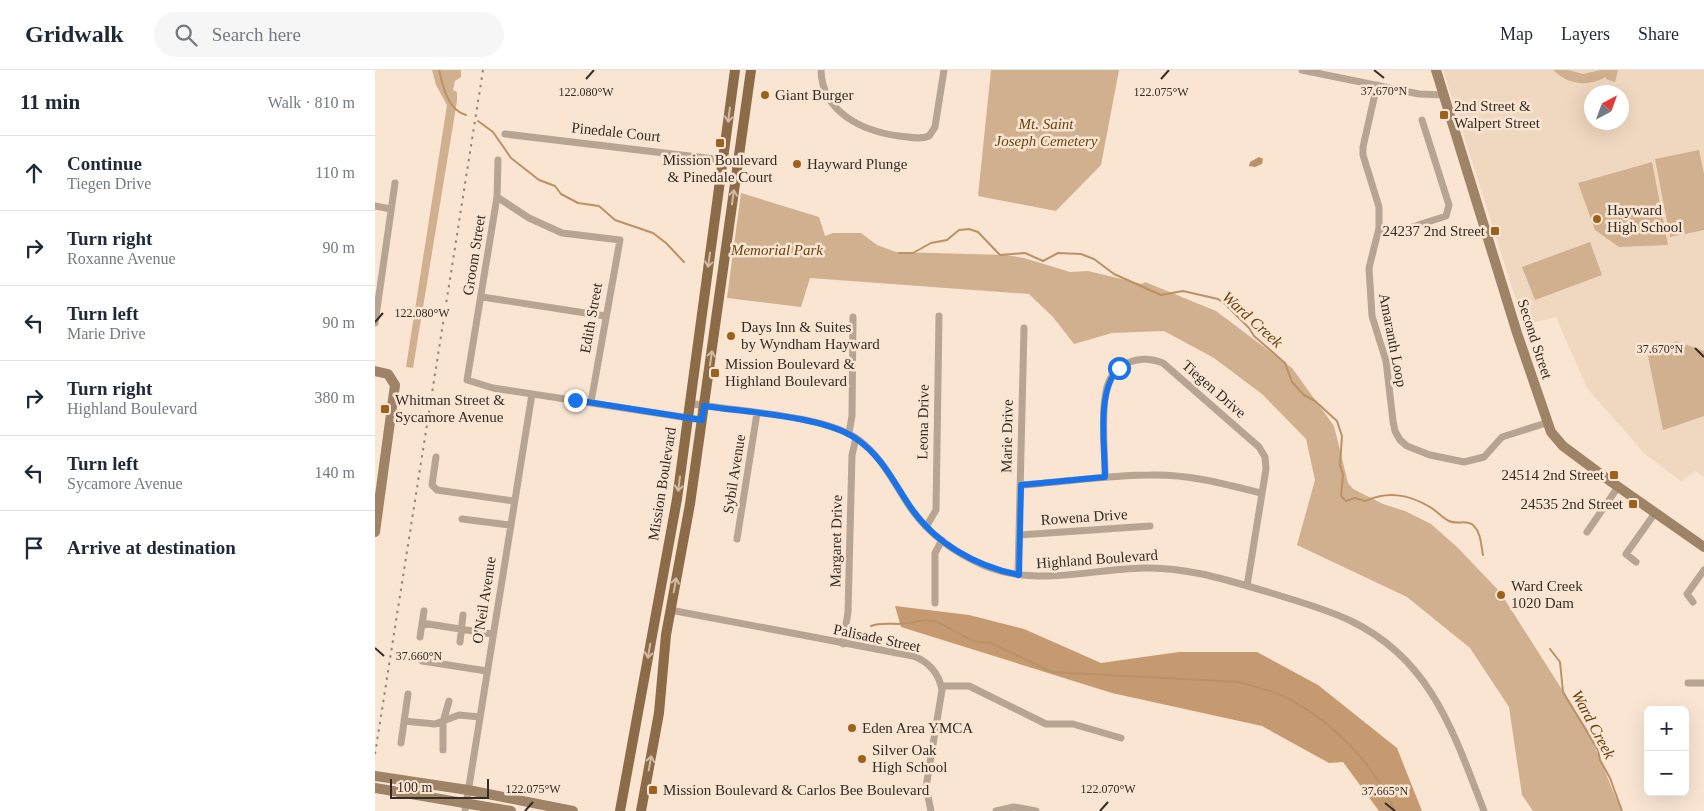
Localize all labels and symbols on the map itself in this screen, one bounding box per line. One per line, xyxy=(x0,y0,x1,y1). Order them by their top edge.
text: 37.670°N xyxy=(1361,84,1408,98)
text: 122.080°W xyxy=(558,85,614,99)
text: 122.075°W xyxy=(1133,85,1189,99)
north arrow xyxy=(1584,85,1629,130)
place label: Giant Burger xyxy=(775,87,853,103)
marker: Giant Burger xyxy=(759,89,771,101)
place label: 2nd Street & Walpert Street xyxy=(1454,98,1541,131)
one-way arrow xyxy=(724,107,734,123)
marker: 2nd Street & Walpert Street xyxy=(1438,109,1450,121)
park label: Mt. Saint Joseph Cemetery xyxy=(995,116,1098,149)
street label: Pinedale Court xyxy=(571,119,662,145)
marker: Mission Boulevard & Pinedale Court xyxy=(714,137,726,149)
place label: Mission Boulevard & Pinedale Court xyxy=(663,152,778,185)
place label: Hayward Plunge xyxy=(807,156,908,172)
marker: Hayward Plunge xyxy=(791,158,803,170)
one-way arrow xyxy=(729,189,739,205)
place label: Hayward High School xyxy=(1607,202,1682,235)
street label: Groom Street xyxy=(460,213,488,296)
marker: Hayward High School xyxy=(1591,213,1603,225)
place label: 24237 2nd Street xyxy=(1383,223,1486,239)
marker: 24237 2nd Street xyxy=(1489,225,1501,237)
park label: Memorial Park xyxy=(730,242,823,258)
one-way arrow xyxy=(704,252,714,268)
street label: Edith Street xyxy=(577,281,605,354)
water label: Ward Creek xyxy=(1219,288,1287,351)
street label: Amaranth Loop xyxy=(1376,292,1410,388)
street label: Second Street xyxy=(1515,297,1556,382)
text: 122.080°W xyxy=(394,306,450,320)
place label: Days Inn & Suites by Wyndham Hayward xyxy=(741,319,880,352)
marker: Days Inn & Suites by Wyndham Hayward xyxy=(725,330,737,342)
text: 37.670°N xyxy=(1637,342,1684,356)
one-way arrow xyxy=(706,350,716,366)
place label: Mission Boulevard & Highland Boulevard xyxy=(725,356,855,389)
route start xyxy=(1108,357,1131,380)
street label: Tiegen Drive xyxy=(1179,357,1249,421)
marker: Mission Boulevard & Highland Boulevard xyxy=(709,367,721,379)
street label: Leona Drive xyxy=(914,384,932,460)
route end xyxy=(564,389,587,412)
place label: Whitman Street & Sycamore Avenue xyxy=(395,392,505,425)
street label: Marie Drive xyxy=(998,399,1016,473)
marker: Whitman Street & Sycamore Avenue xyxy=(379,403,391,415)
street label: Mission Boulevard xyxy=(645,426,679,542)
street label: Sybil Avenue xyxy=(720,433,748,515)
place label: 24514 2nd Street xyxy=(1502,467,1605,483)
marker: 24514 2nd Street xyxy=(1608,469,1620,481)
one-way arrow xyxy=(673,475,683,491)
street label: Margaret Drive xyxy=(827,494,845,587)
place label: 24535 2nd Street xyxy=(1521,496,1624,512)
marker: 24535 2nd Street xyxy=(1627,498,1639,510)
street label: Rowena Drive xyxy=(1040,506,1128,528)
street label: Highland Boulevard xyxy=(1036,547,1159,571)
street label: O'Neil Avenue xyxy=(469,555,499,645)
one-way arrow xyxy=(670,577,680,593)
place label: Ward Creek 1020 Dam xyxy=(1511,578,1583,611)
marker: Ward Creek 1020 Dam xyxy=(1495,589,1507,601)
street label: Palisade Street xyxy=(832,621,923,655)
one-way arrow xyxy=(644,643,654,659)
text: 37.660°N xyxy=(396,649,443,663)
water label: Ward Creek xyxy=(1568,687,1619,762)
place label: Eden Area YMCA xyxy=(862,720,973,736)
marker: Eden Area YMCA xyxy=(846,722,858,734)
place label: Silver Oak High School xyxy=(872,742,947,775)
marker: Silver Oak High School xyxy=(856,753,868,765)
one-way arrow xyxy=(645,755,655,771)
scale bar xyxy=(390,776,489,799)
text: 122.075°W xyxy=(505,782,561,796)
place label: Mission Boulevard & Carlos Bee Boulevard xyxy=(663,782,930,798)
text: 122.070°W xyxy=(1080,782,1136,796)
marker: Mission Boulevard & Carlos Bee Boulevard xyxy=(647,784,659,796)
text: 37.665°N xyxy=(1362,784,1409,798)

